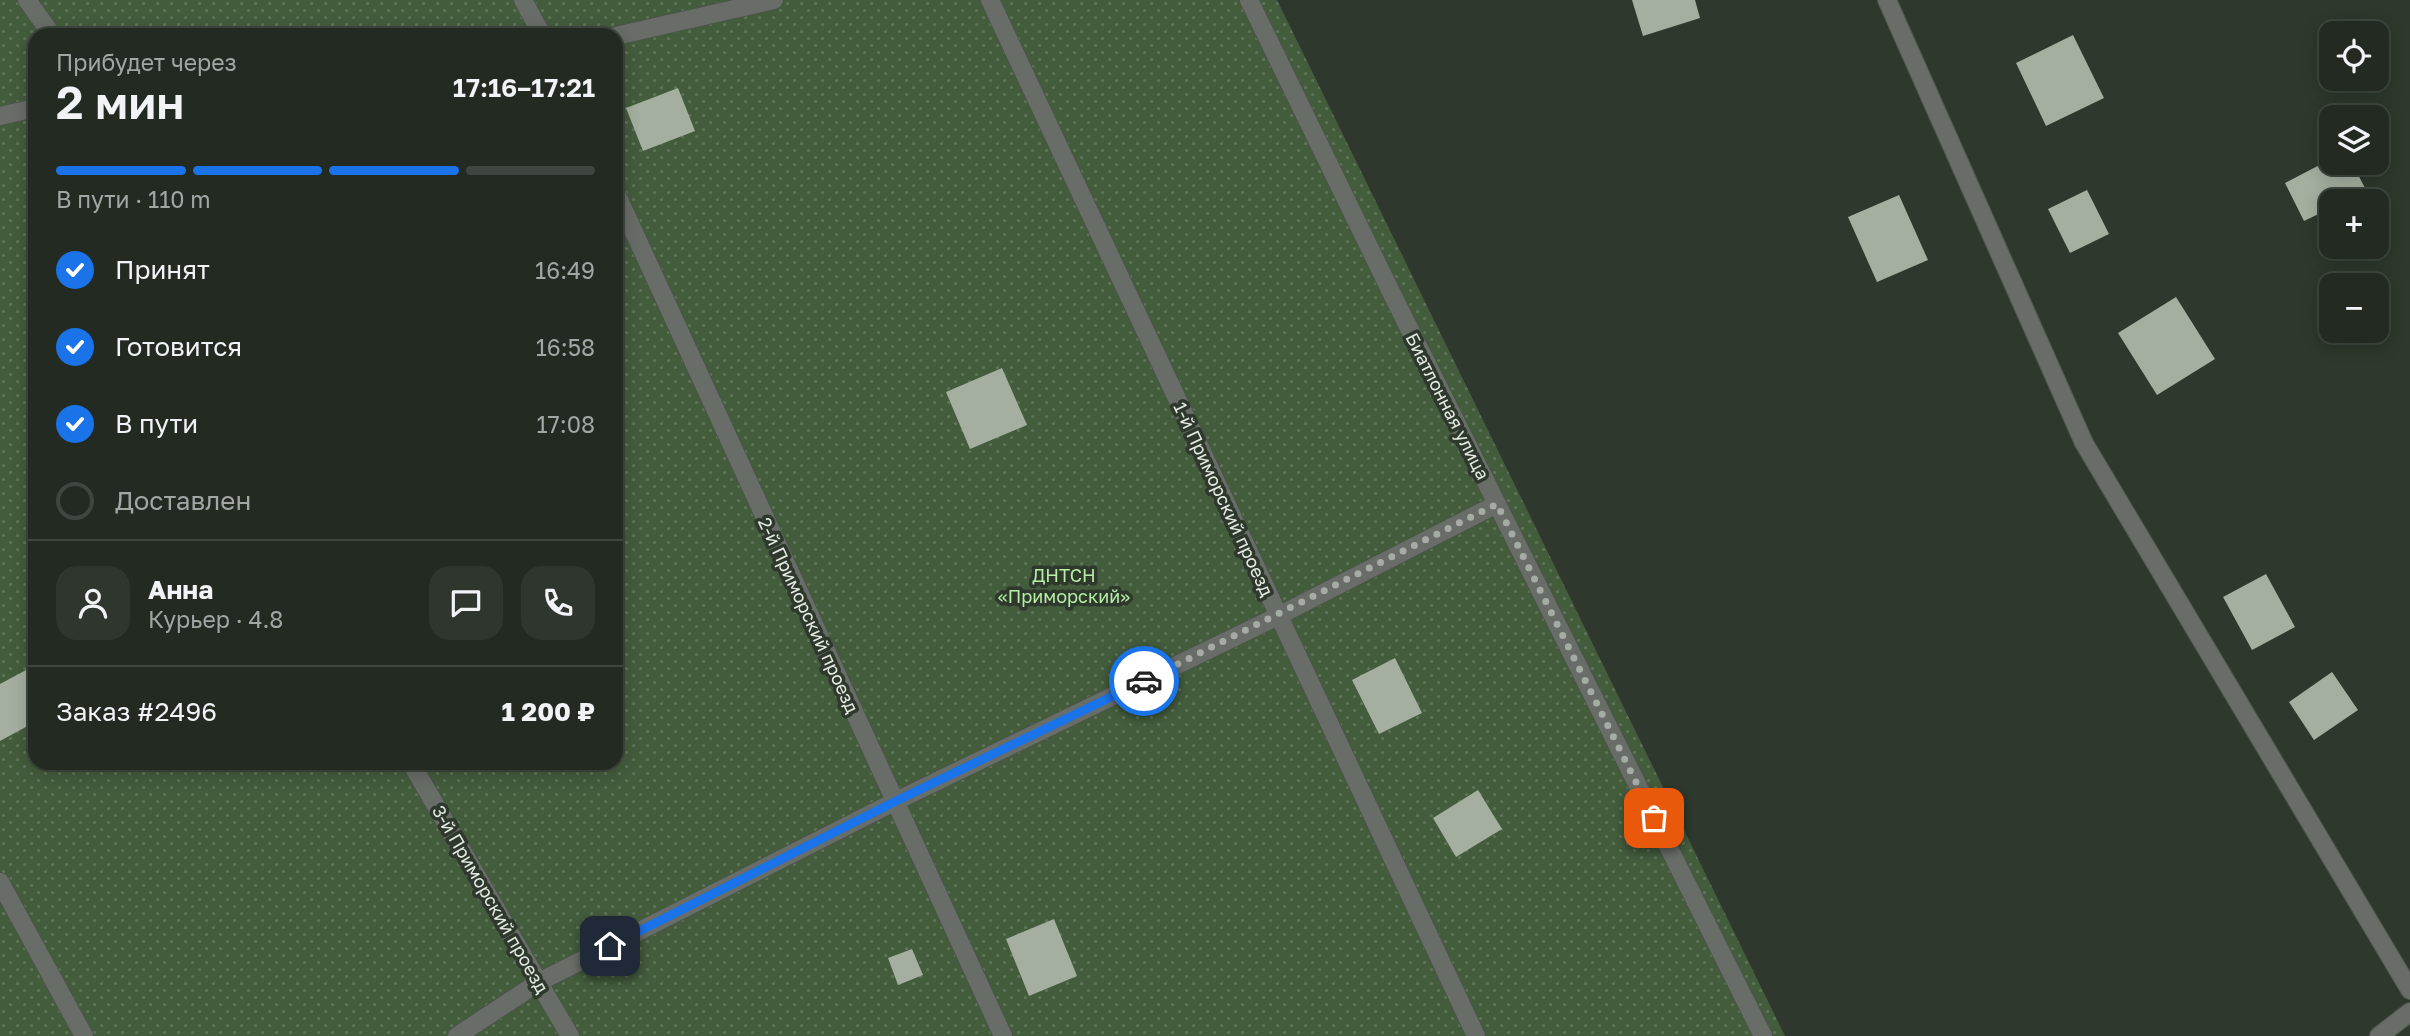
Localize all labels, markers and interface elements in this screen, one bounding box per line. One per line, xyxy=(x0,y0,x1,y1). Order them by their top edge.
map controls xyxy=(2319,21,2389,343)
button: locate xyxy=(2319,21,2389,91)
text: Прибудет через xyxy=(56,48,237,76)
text: 17:16–17:21 xyxy=(453,72,595,103)
text: 2 мин xyxy=(56,74,184,129)
button: layers xyxy=(2319,105,2389,175)
text: В пути · 110 m xyxy=(56,185,211,213)
button: + xyxy=(2319,189,2389,259)
icon: check xyxy=(56,251,94,289)
text: Принят xyxy=(115,254,210,285)
text: 16:49 xyxy=(535,256,595,284)
button: − xyxy=(2319,273,2389,343)
icon: check xyxy=(56,328,94,366)
street label: Биатлонная улица xyxy=(1401,329,1495,483)
text: Готовится xyxy=(115,331,242,362)
text: 16:58 xyxy=(536,333,595,361)
street label: 1-й Приморский проезд xyxy=(1169,399,1279,600)
icon: check xyxy=(56,405,94,443)
text: В пути xyxy=(115,408,198,439)
text: 17:08 xyxy=(536,410,595,438)
text: Доставлен xyxy=(115,485,251,516)
street label: 2-й Приморский проезд xyxy=(754,514,864,716)
park label: ДНТСН «Приморский» xyxy=(998,564,1130,607)
button: person xyxy=(56,566,130,640)
button: chat xyxy=(429,566,503,640)
button: phone xyxy=(521,566,595,640)
text: Анна xyxy=(148,574,213,605)
text: Курьер · 4.8 xyxy=(148,605,283,633)
courier xyxy=(1109,646,1179,716)
icon: car xyxy=(1125,662,1163,700)
text: Заказ #2496 xyxy=(56,696,217,727)
text: 1 200 ₽ xyxy=(501,696,595,727)
pin xyxy=(1624,788,1684,848)
icon: bag xyxy=(1635,799,1673,837)
street label: 3-й Приморский проезд xyxy=(428,801,554,997)
pin xyxy=(580,916,640,976)
icon: home xyxy=(591,927,629,965)

